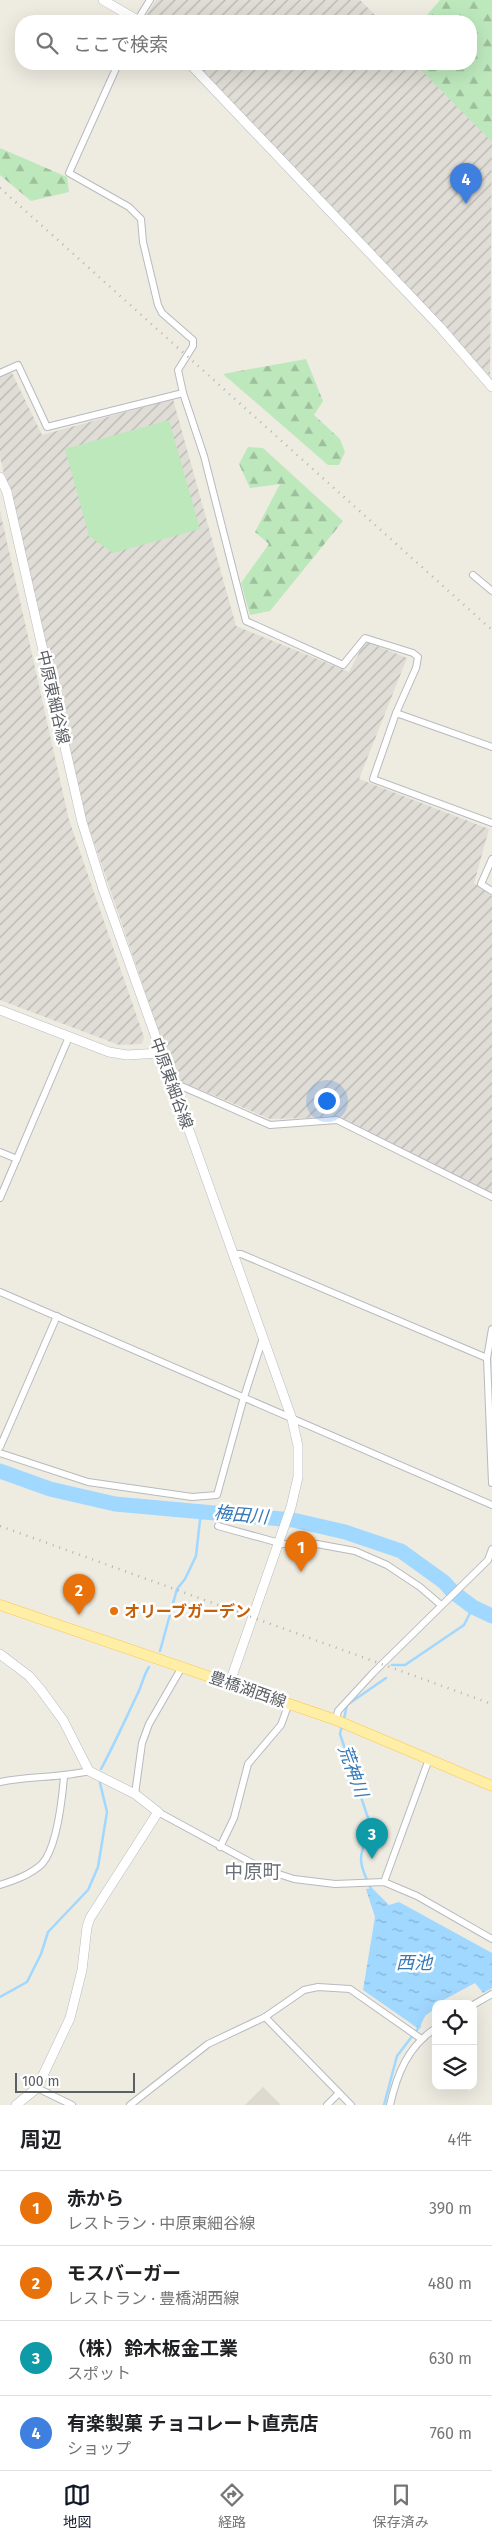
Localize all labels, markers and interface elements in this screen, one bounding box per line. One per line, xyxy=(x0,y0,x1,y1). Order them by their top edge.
search box xyxy=(15,15,477,70)
icon: search xyxy=(33,29,61,57)
text: ここで検索 xyxy=(73,33,168,56)
pin: 4 xyxy=(450,163,482,204)
street label: 中原東細谷線 xyxy=(33,648,74,746)
street label: 中原東細谷線 xyxy=(146,1035,197,1132)
your location xyxy=(314,1088,340,1114)
water label: 梅田川 xyxy=(213,1502,271,1528)
pin: 1 xyxy=(285,1531,317,1572)
pin: 2 xyxy=(63,1574,95,1615)
place label: オリーブガーデン xyxy=(124,1602,251,1621)
marker: オリーブガーデン xyxy=(108,1605,120,1617)
street label: 豊橋湖西線 xyxy=(207,1667,289,1711)
water label: 荒神川 xyxy=(333,1742,373,1802)
pin: 3 xyxy=(356,1818,388,1859)
district label: 中原町 xyxy=(224,1860,282,1883)
water label: 西池 xyxy=(396,1952,434,1974)
map controls xyxy=(432,2000,477,2090)
button: locate xyxy=(432,2000,477,2045)
button: layers xyxy=(432,2045,477,2090)
scale bar xyxy=(15,2070,135,2093)
text: 100 m xyxy=(22,2073,59,2090)
text: 周辺 xyxy=(20,2127,62,2153)
text: 4件 xyxy=(447,2130,472,2149)
text: 赤から xyxy=(67,2187,124,2210)
text: 1 xyxy=(32,2199,40,2218)
text: 390 m xyxy=(429,2199,472,2218)
text: レストラン · 中原東細谷線 xyxy=(67,2214,255,2233)
text: モスバーガー xyxy=(67,2262,181,2285)
text: 2 xyxy=(32,2274,40,2293)
text: 480 m xyxy=(428,2274,472,2293)
text: レストラン · 豊橋湖西線 xyxy=(67,2289,239,2308)
text: （株）鈴木板金工業 xyxy=(67,2337,238,2360)
text: 3 xyxy=(32,2349,40,2368)
text: 630 m xyxy=(429,2349,472,2368)
text: スポット xyxy=(67,2364,131,2383)
text: 有楽製菓 チョコレート直売店 xyxy=(67,2412,319,2435)
text: 4 xyxy=(31,2424,41,2443)
text: 760 m xyxy=(430,2424,472,2443)
text: ショップ xyxy=(67,2439,131,2458)
tab: 地図 xyxy=(63,2481,91,2531)
tab: 経路 xyxy=(218,2481,246,2531)
tab: 保存済み xyxy=(373,2481,429,2531)

